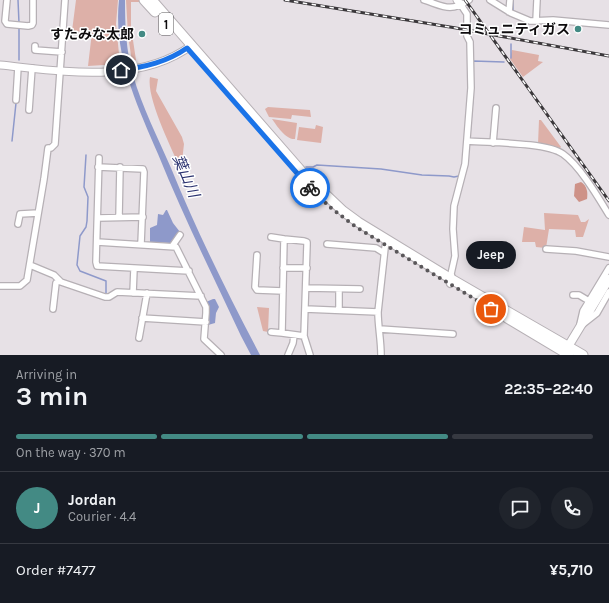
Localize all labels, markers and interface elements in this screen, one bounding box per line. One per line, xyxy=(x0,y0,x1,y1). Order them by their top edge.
road number: 1 xyxy=(159,13,173,35)
place label: コミュニティガス xyxy=(459,21,570,38)
marker: コミュニティガス xyxy=(573,24,583,34)
place label: すたみな太郎 xyxy=(50,26,134,43)
marker: すたみな太郎 xyxy=(137,29,147,39)
pin xyxy=(104,53,138,87)
icon: home xyxy=(110,59,132,81)
water label: 葉山川 xyxy=(169,152,204,202)
courier xyxy=(290,168,330,208)
icon: bike xyxy=(299,177,321,199)
callout: Jeep xyxy=(466,241,516,269)
text: Jeep xyxy=(477,247,505,262)
pin xyxy=(474,292,508,326)
icon: bag xyxy=(480,298,502,320)
text: Arriving in xyxy=(16,367,77,382)
text: 22:35–22:40 xyxy=(504,380,593,398)
text: 3 min xyxy=(16,381,88,412)
text: On the way · 370 m xyxy=(16,445,126,460)
button: chat xyxy=(499,487,541,529)
button: phone xyxy=(551,487,593,529)
text: Jordan xyxy=(68,491,116,509)
text: J xyxy=(34,499,40,517)
text: Courier · 4.4 xyxy=(68,509,136,524)
text: Order #7477 xyxy=(16,561,96,579)
text: ¥5,710 xyxy=(549,561,593,579)

